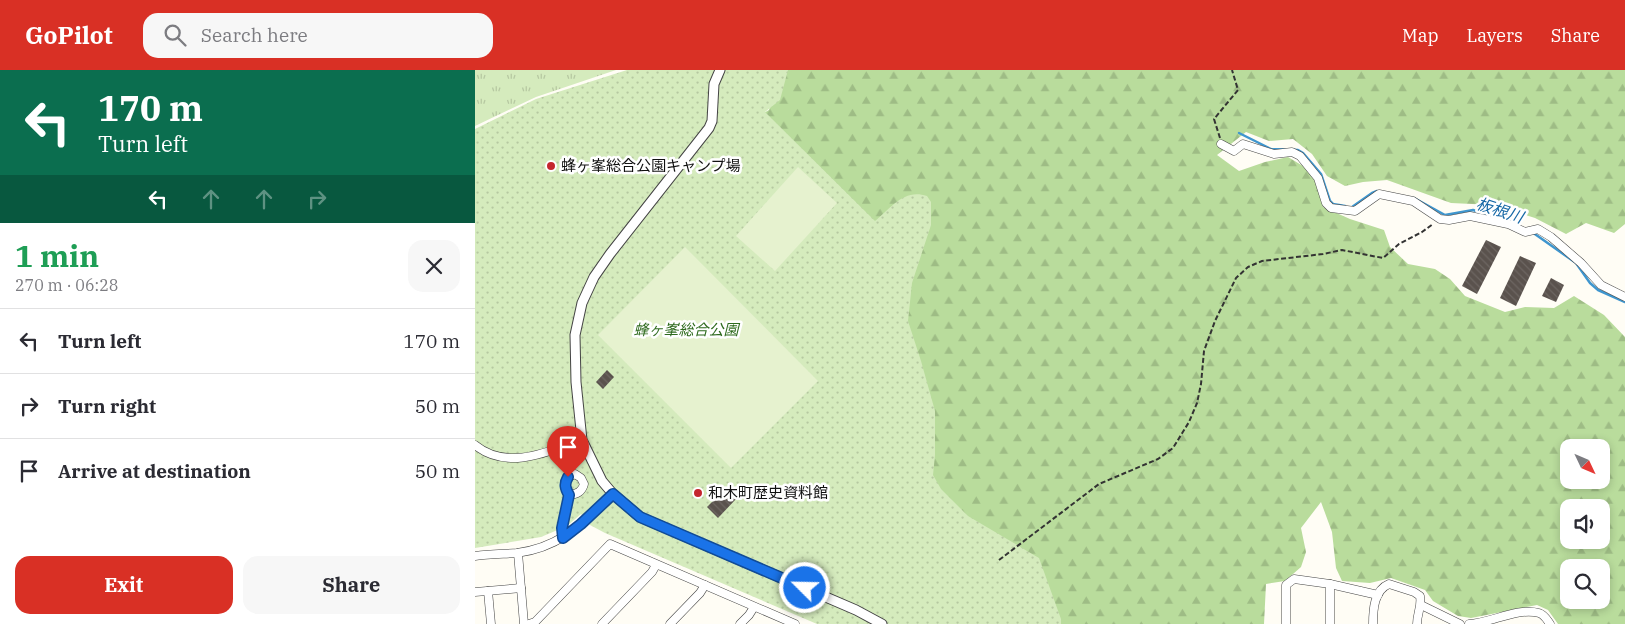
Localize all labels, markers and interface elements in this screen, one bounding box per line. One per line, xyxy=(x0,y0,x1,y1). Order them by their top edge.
search box xyxy=(143,13,493,58)
text: GoPilot xyxy=(25,19,113,51)
icon: search xyxy=(161,21,189,49)
text: Search here xyxy=(201,23,308,47)
text: Map xyxy=(1402,24,1439,47)
text: Layers xyxy=(1467,24,1523,47)
text: Share xyxy=(1551,24,1600,47)
text: 170 m xyxy=(98,85,203,131)
icon: left xyxy=(15,90,80,155)
text: Turn left xyxy=(98,129,188,158)
place label: 蜂ヶ峯総合公園キャンプ場 xyxy=(561,156,741,175)
marker: 蜂ヶ峯総合公園キャンプ場 xyxy=(545,160,557,172)
icon: left xyxy=(144,185,172,213)
icon: ahead xyxy=(197,185,225,213)
icon: ahead xyxy=(250,185,278,213)
icon: right xyxy=(303,185,331,213)
water label: 板根川 xyxy=(1474,193,1528,228)
text: 1 min xyxy=(15,236,99,275)
button: close xyxy=(408,240,460,292)
text: 270 m · 06:28 xyxy=(15,275,118,295)
park label: 蜂ヶ峯総合公園 xyxy=(633,320,740,339)
icon: left xyxy=(15,327,43,355)
text: Turn left xyxy=(58,329,141,353)
text: 170 m xyxy=(403,329,460,353)
icon: right xyxy=(15,392,43,420)
text: Turn right xyxy=(58,394,156,418)
text: 50 m xyxy=(415,394,460,418)
pin xyxy=(547,426,589,477)
icon: arrive xyxy=(554,433,582,461)
north arrow xyxy=(1560,439,1610,489)
map controls xyxy=(1560,439,1610,609)
icon: arrive xyxy=(15,457,43,485)
text: Arrive at destination xyxy=(58,459,251,483)
text: 50 m xyxy=(415,459,460,483)
place label: 和木町歴史資料館 xyxy=(708,483,828,502)
marker: 和木町歴史資料館 xyxy=(692,487,704,499)
button: sound xyxy=(1560,499,1610,549)
button: Exit xyxy=(15,556,233,614)
button: Share xyxy=(243,556,460,614)
button: search xyxy=(1560,559,1610,609)
position arrow xyxy=(778,561,830,613)

